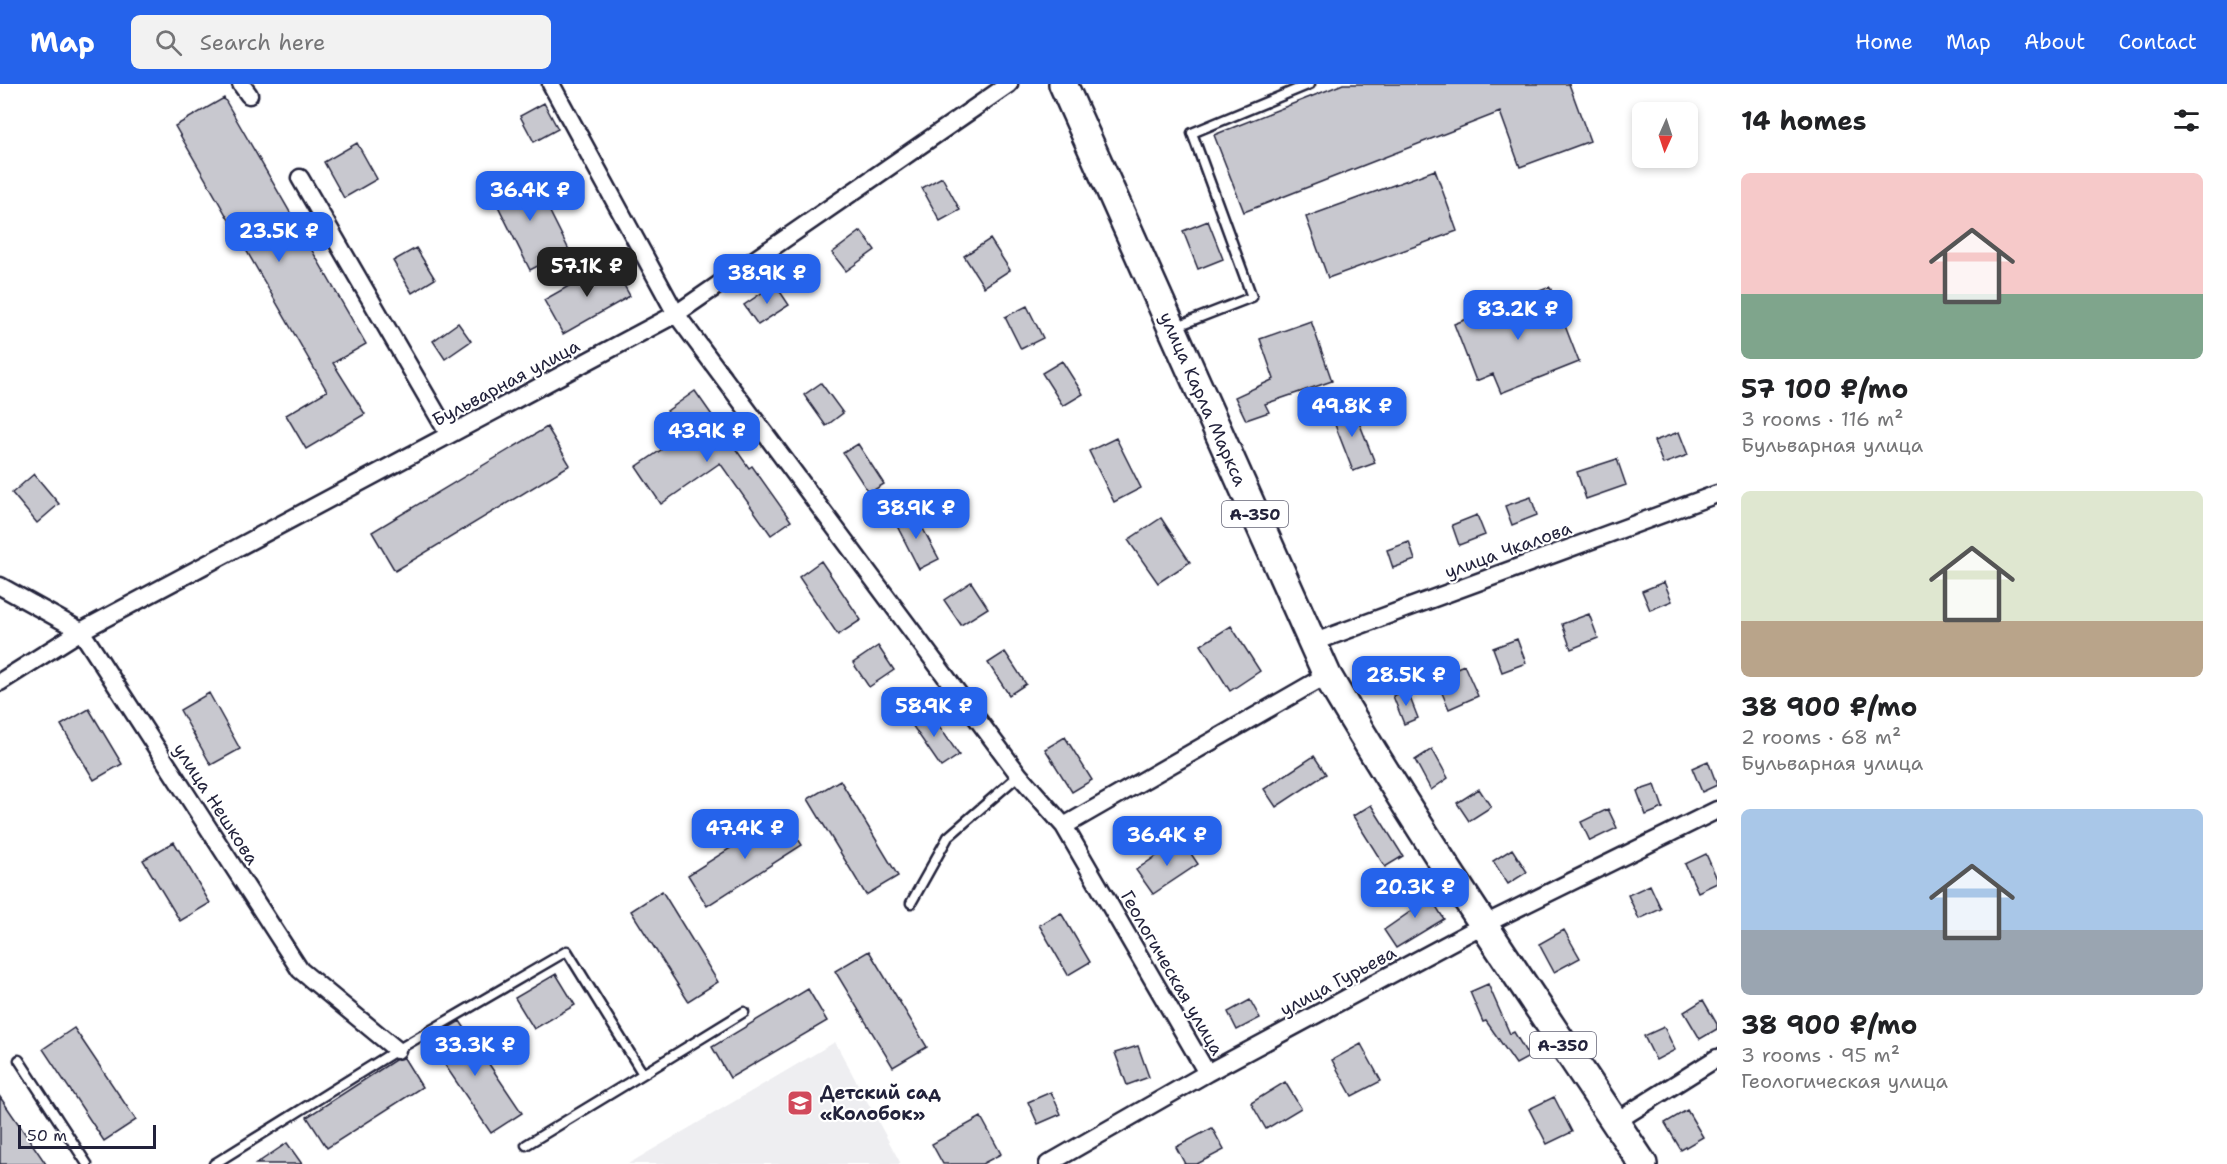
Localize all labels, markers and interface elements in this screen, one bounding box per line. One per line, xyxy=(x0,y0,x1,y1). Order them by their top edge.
search box xyxy=(131,15,551,69)
text: Map xyxy=(30,23,95,61)
icon: search xyxy=(152,26,185,59)
text: Search here xyxy=(200,28,325,57)
text: Home xyxy=(1855,28,1913,56)
text: Map xyxy=(1946,28,1991,56)
text: About xyxy=(2024,28,2085,56)
text: Contact xyxy=(2118,28,2197,56)
north arrow xyxy=(1632,102,1698,168)
map controls xyxy=(1632,102,1698,168)
text: 14 homes xyxy=(1741,103,1867,138)
icon: filters xyxy=(2170,104,2203,137)
pin: 36.4K ₽ xyxy=(475,171,585,222)
text: 36.4K ₽ xyxy=(490,177,570,203)
pin: 23.5K ₽ xyxy=(224,212,334,263)
icon: home xyxy=(1918,212,2026,320)
text: 23.5K ₽ xyxy=(239,218,319,244)
pin: 57.1K ₽ xyxy=(532,247,642,298)
text: 57.1K ₽ xyxy=(551,253,623,279)
pin: 38.9K ₽ xyxy=(712,254,822,305)
text: 38.9K ₽ xyxy=(728,260,807,286)
pin: 83.2K ₽ xyxy=(1463,290,1573,341)
text: 83.2K ₽ xyxy=(1477,296,1559,322)
street label: улица Карла Маркса xyxy=(1154,308,1252,490)
street label: Бульварная улица xyxy=(428,334,584,432)
text: 57 100 ₽/mo xyxy=(1741,371,1908,406)
pin: 49.8K ₽ xyxy=(1297,387,1407,438)
text: 49.8K ₽ xyxy=(1311,393,1393,419)
text: 3 rooms · 116 m² xyxy=(1741,406,1903,432)
pin: 43.9K ₽ xyxy=(652,412,762,463)
text: 43.9K ₽ xyxy=(668,418,746,444)
text: Бульварная улица xyxy=(1741,432,1923,458)
pin: 38.9K ₽ xyxy=(861,489,971,540)
text: 38.9K ₽ xyxy=(877,495,956,521)
road number: А-350 xyxy=(1222,501,1288,527)
street label: улица Чкалова xyxy=(1441,516,1575,584)
icon: home xyxy=(1918,530,2026,638)
pin: 28.5K ₽ xyxy=(1351,656,1461,707)
text: 28.5K ₽ xyxy=(1366,662,1446,688)
pin: 58.9K ₽ xyxy=(879,687,989,738)
text: 38 900 ₽/mo xyxy=(1741,689,1917,724)
text: 58.9K ₽ xyxy=(895,693,973,719)
text: 2 rooms · 68 m² xyxy=(1741,724,1901,750)
street label: улица Нешкова xyxy=(168,739,264,869)
text: Бульварная улица xyxy=(1741,750,1923,776)
pin: 47.4K ₽ xyxy=(690,809,800,860)
text: 47.4K ₽ xyxy=(706,815,784,841)
pin: 36.4K ₽ xyxy=(1112,816,1222,867)
text: 36.4K ₽ xyxy=(1127,822,1207,848)
icon: home xyxy=(1918,848,2026,956)
pin: 20.3K ₽ xyxy=(1360,868,1470,919)
text: 20.3K ₽ xyxy=(1375,874,1455,900)
street label: Геологическая улица xyxy=(1115,886,1229,1060)
street label: улица Гурьева xyxy=(1276,940,1400,1022)
text: 38 900 ₽/mo xyxy=(1741,1007,1917,1042)
pin: 33.3K ₽ xyxy=(420,1026,530,1077)
text: 33.3K ₽ xyxy=(435,1032,515,1058)
road number: А-350 xyxy=(1530,1032,1596,1058)
text: 3 rooms · 95 m² xyxy=(1741,1042,1900,1068)
text: Геологическая улица xyxy=(1741,1068,1948,1094)
place label: Детский сад «Колобок» xyxy=(820,1081,941,1126)
school or university icon: Детский сад «Колобок» xyxy=(785,1088,815,1118)
scale bar xyxy=(18,1122,156,1150)
text: 50 m xyxy=(27,1125,67,1146)

